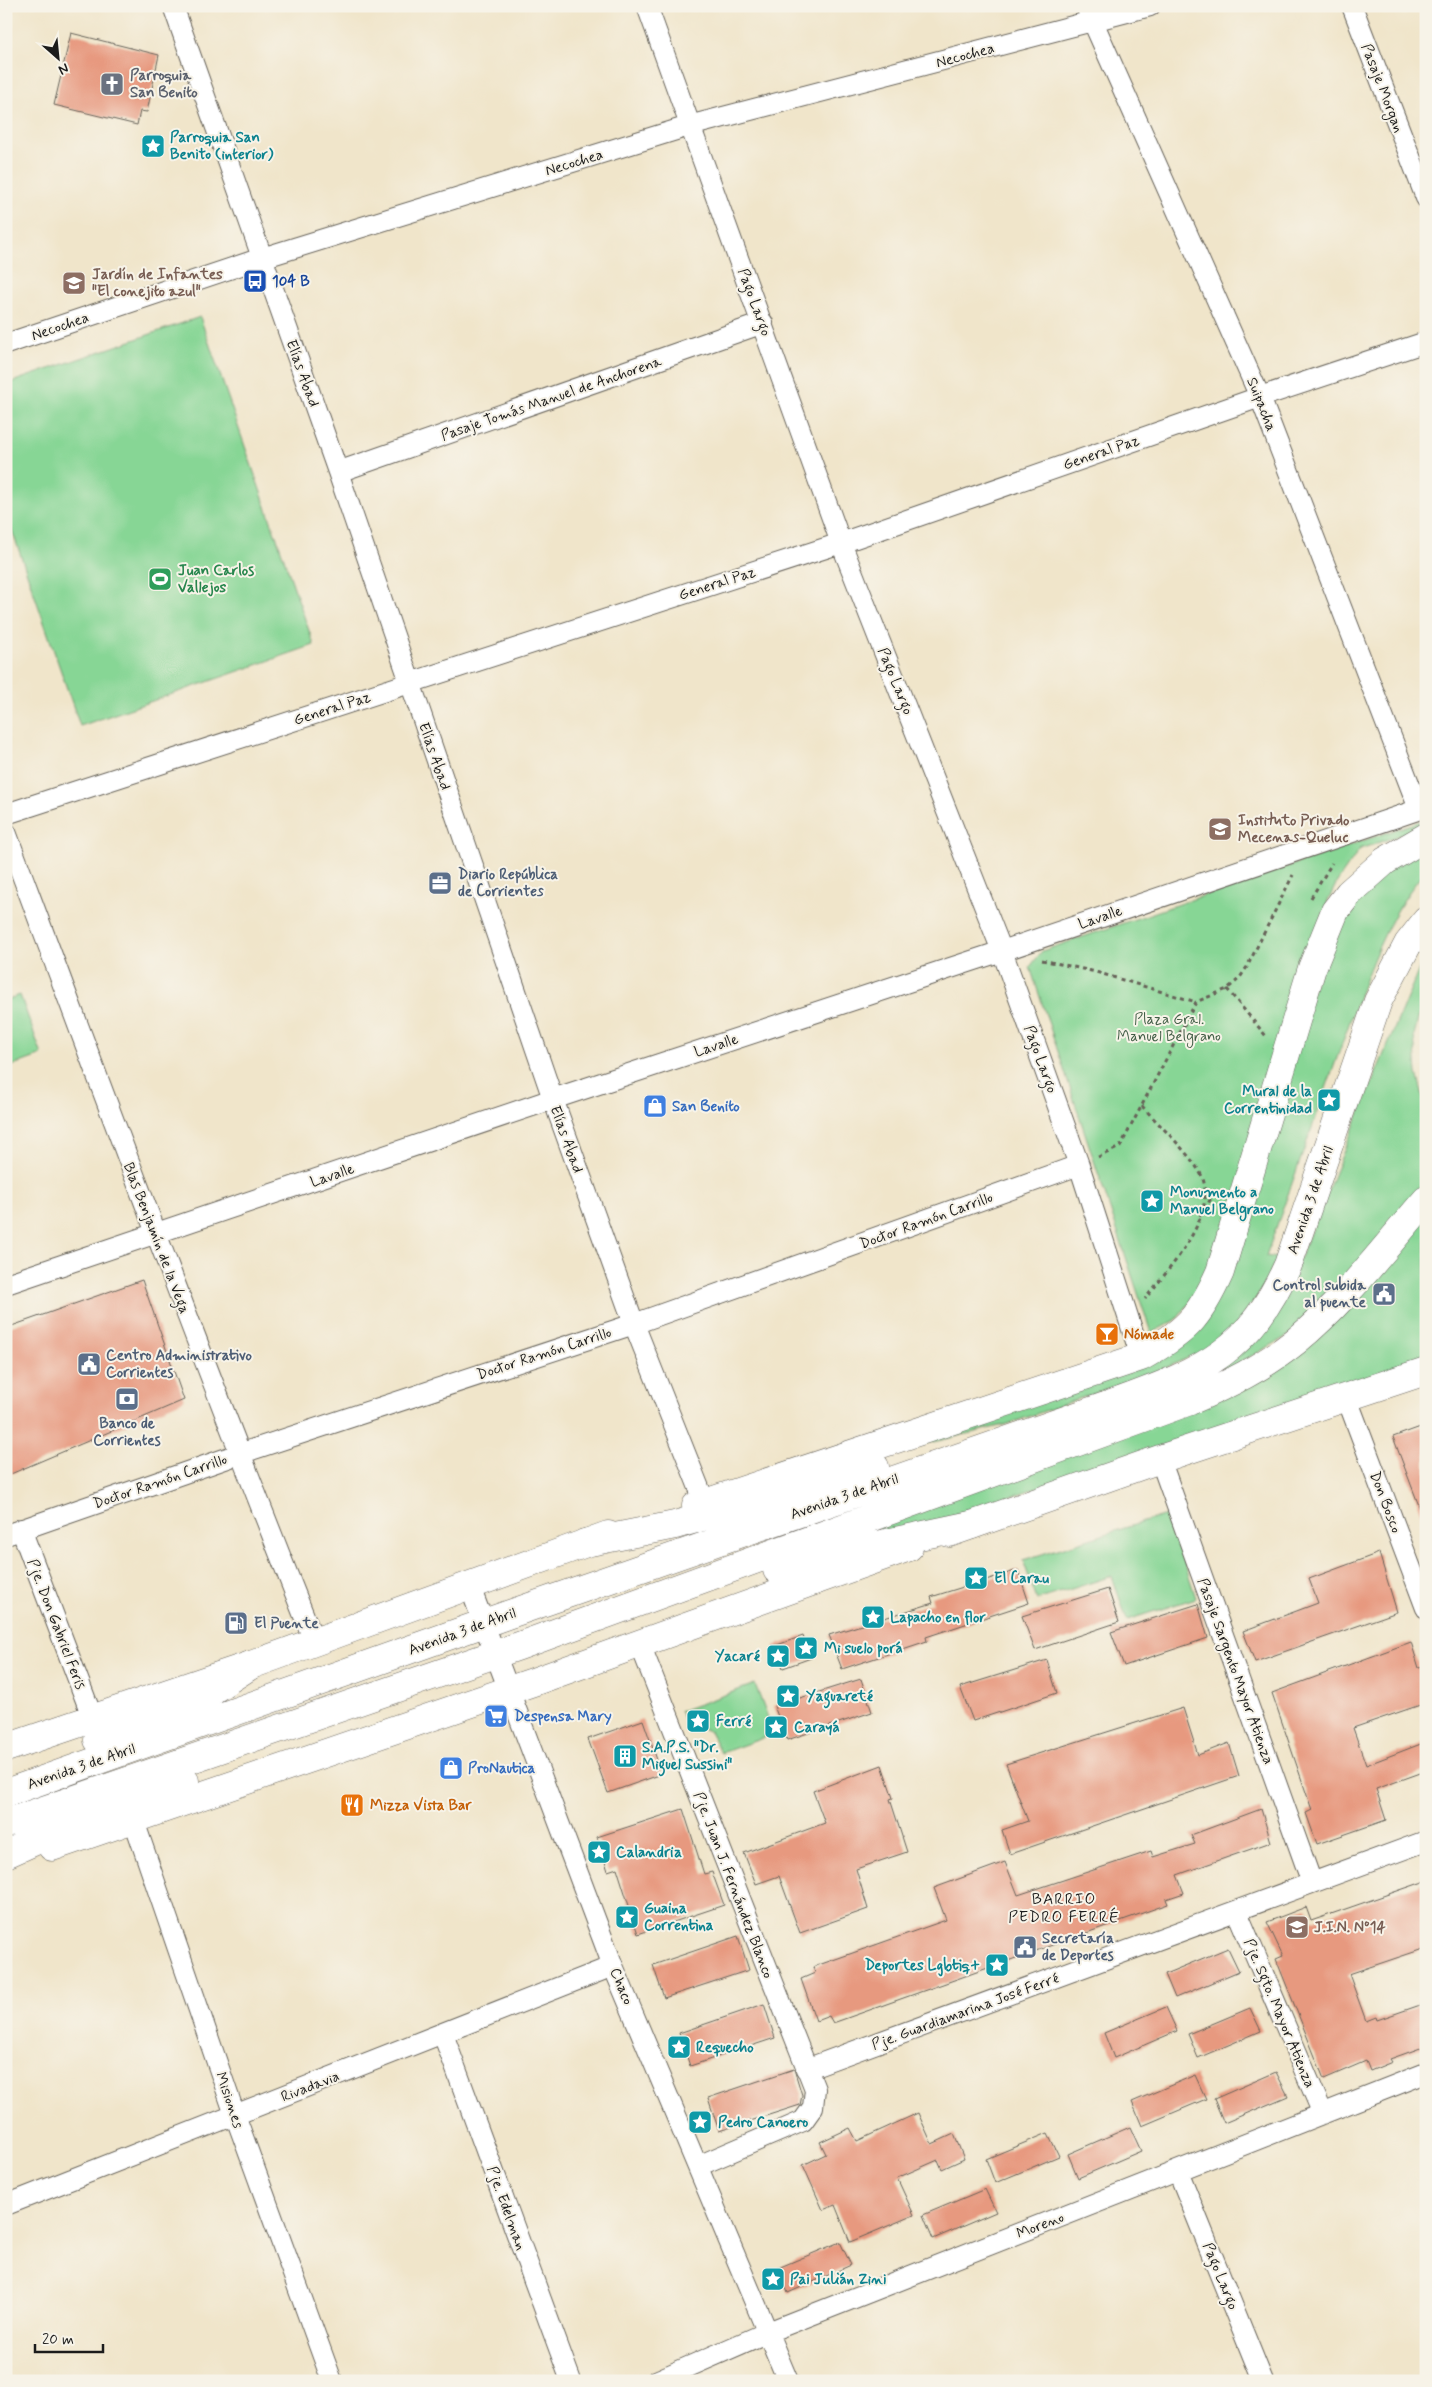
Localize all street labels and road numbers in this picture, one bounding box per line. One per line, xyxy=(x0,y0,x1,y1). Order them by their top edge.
street label: Necochea xyxy=(934,39,997,73)
street label: Pasaje Morgan xyxy=(1355,41,1408,136)
street label: Necochea xyxy=(543,145,606,181)
street label: Pago Largo xyxy=(732,266,776,339)
street label: Necochea xyxy=(29,308,92,346)
street label: Elías Abad xyxy=(281,337,323,410)
street label: Pasaje Tomás Manuel de Anchorena xyxy=(438,351,665,446)
street label: Suipacha xyxy=(1241,374,1281,435)
street label: General Paz xyxy=(1060,430,1143,475)
street label: General Paz xyxy=(676,562,759,606)
street label: Pago Largo xyxy=(872,645,918,718)
street label: General Paz xyxy=(291,687,374,731)
street label: Elías Abad xyxy=(413,720,455,793)
street label: Lavalle xyxy=(1076,901,1125,935)
street label: Pago Largo xyxy=(1018,1023,1062,1096)
street label: Lavalle xyxy=(692,1029,741,1062)
street label: Elías Abad xyxy=(545,1103,587,1176)
street label: Avenida 3 de Abril xyxy=(1283,1144,1339,1257)
street label: Lavalle xyxy=(308,1159,357,1193)
street label: Blas Benjamín de la Vega xyxy=(117,1160,194,1318)
street label: Doctor Ramón Carrillo xyxy=(857,1187,996,1254)
street label: Doctor Ramón Carrillo xyxy=(474,1323,614,1385)
street label: Doctor Ramón Carrillo xyxy=(91,1450,230,1514)
street label: Avenida 3 de Abril xyxy=(788,1469,901,1525)
street label: Don Bosco xyxy=(1364,1469,1406,1536)
street label: Pje. Don Gabriel Feris xyxy=(22,1556,90,1692)
street label: Pasaje Sargento Mayor Atienza xyxy=(1191,1575,1278,1768)
street label: Avenida 3 de Abril xyxy=(406,1603,519,1661)
street label: Avenida 3 de Abril xyxy=(25,1739,138,1795)
street label: Pje. Juan J. Fernández Blanco xyxy=(688,1789,778,1981)
street label: Pje. Sgto. Mayor Atienza xyxy=(1238,1936,1320,2092)
street label: Chaco xyxy=(604,1965,638,2008)
street label: Pje. Guardiamarina José Ferré xyxy=(869,1969,1062,2055)
street label: Rivadavia xyxy=(278,2067,343,2107)
street label: Misiones xyxy=(210,2070,248,2132)
street label: Pje. Edelman xyxy=(482,2163,531,2253)
street label: Moreno xyxy=(1014,2208,1067,2244)
street label: Pago Largo xyxy=(1197,2240,1243,2313)

